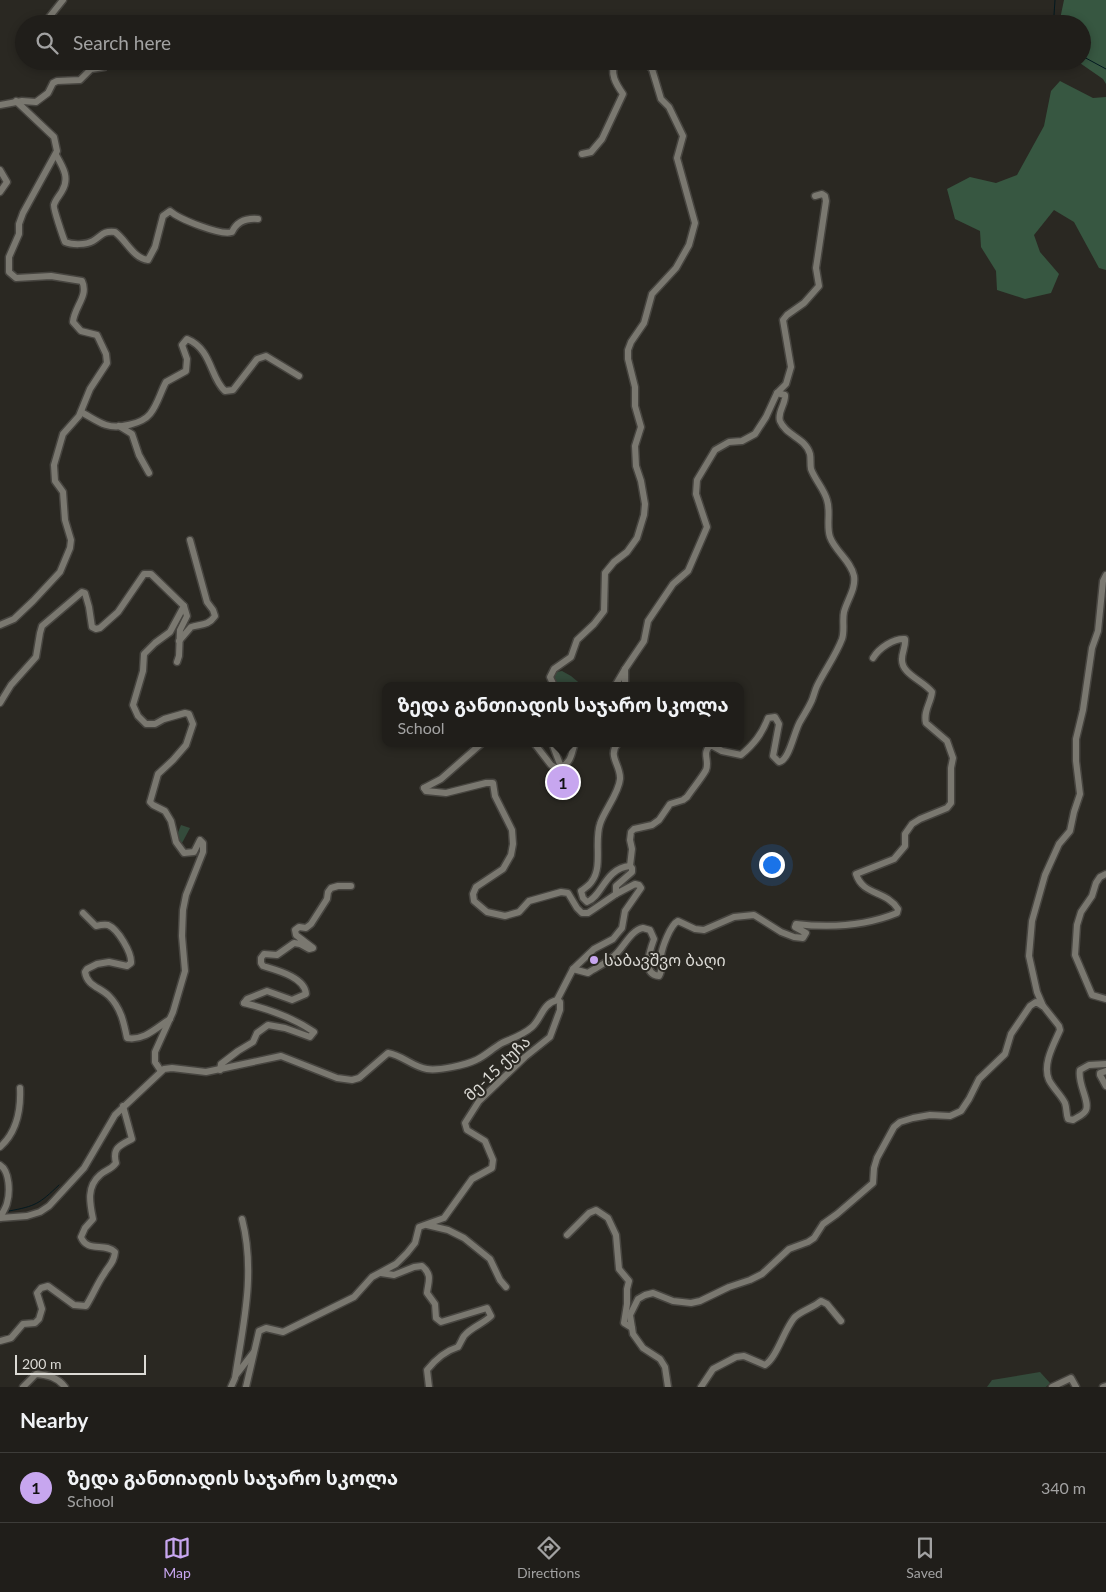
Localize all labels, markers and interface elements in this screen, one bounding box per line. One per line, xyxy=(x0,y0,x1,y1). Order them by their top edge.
search box xyxy=(15,15,1091,70)
icon: search xyxy=(33,29,61,57)
text: Search here xyxy=(73,31,171,54)
popup xyxy=(382,682,744,747)
text: ზედა განთიადის საჯარო სკოლა xyxy=(397,693,729,716)
text: School xyxy=(397,718,445,737)
pin: 1 xyxy=(547,763,579,801)
your location xyxy=(759,852,785,878)
place label: საბავშვო ბაღი xyxy=(604,950,726,970)
marker: საბავშვო ბაღი xyxy=(588,954,600,966)
street label: მე-15 ქუჩა xyxy=(460,1031,534,1105)
scale bar xyxy=(15,1352,146,1375)
text: 200 m xyxy=(22,1355,61,1372)
text: Nearby xyxy=(20,1407,88,1432)
text: ზედა განთიადის საჯარო სკოლა xyxy=(67,1466,398,1489)
text: 1 xyxy=(31,1478,41,1497)
text: 340 m xyxy=(1041,1478,1086,1497)
text: School xyxy=(67,1491,114,1510)
tab: Map xyxy=(163,1534,191,1581)
tab: Directions xyxy=(517,1534,580,1581)
tab: Saved xyxy=(906,1534,943,1581)

